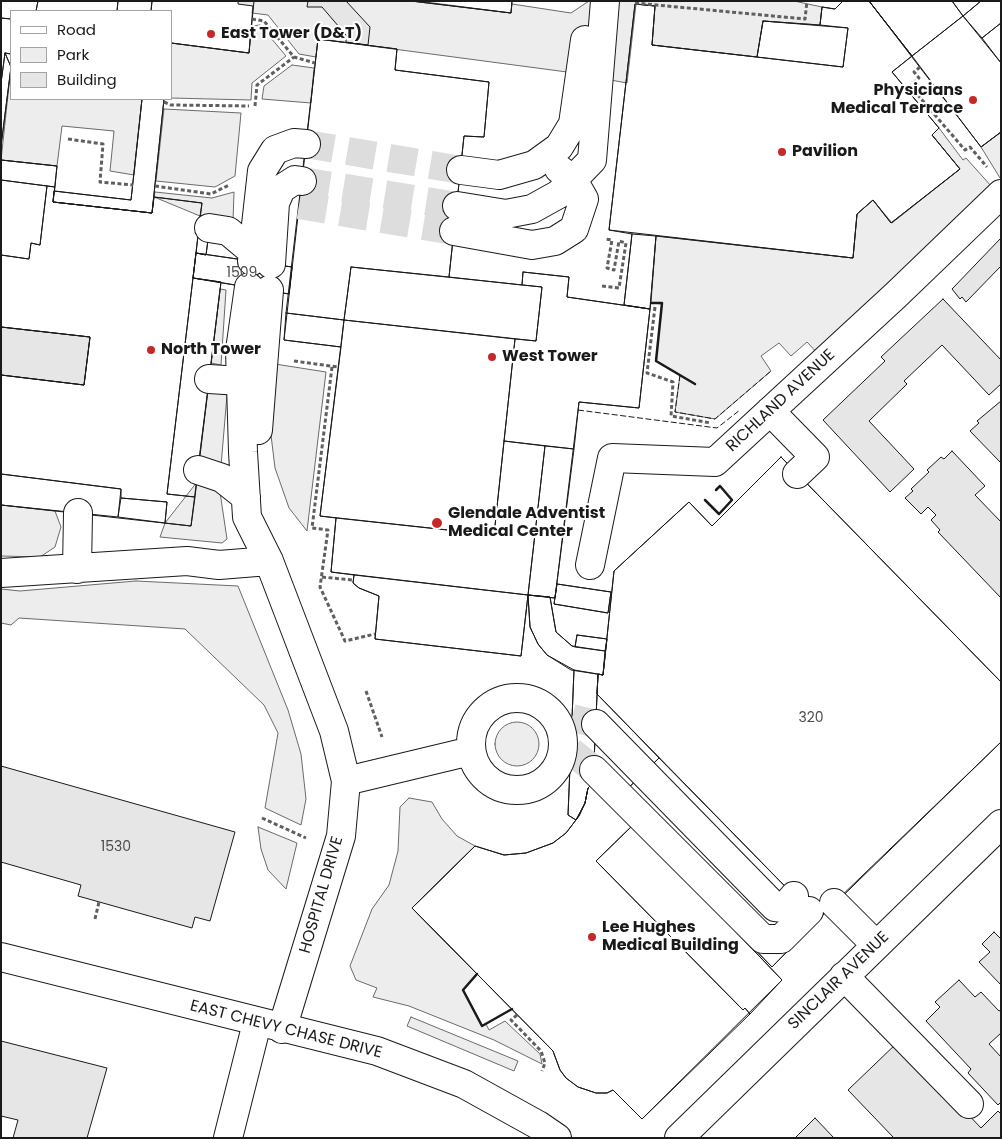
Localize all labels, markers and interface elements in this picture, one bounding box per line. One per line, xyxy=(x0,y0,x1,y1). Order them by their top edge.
legend xyxy=(10,10,172,100)
text: Road xyxy=(57,19,96,40)
place label: East Tower (D&T) xyxy=(221,24,362,44)
marker: East Tower (D&T) xyxy=(205,28,217,40)
text: Park xyxy=(57,44,89,65)
text: Building xyxy=(57,69,117,90)
place label: Physicians Medical Terrace xyxy=(831,81,963,119)
marker: Physicians Medical Terrace xyxy=(967,94,979,106)
place label: Pavilion xyxy=(792,142,858,162)
marker: Pavilion xyxy=(776,146,788,158)
house number: 1509 xyxy=(227,265,257,281)
place label: North Tower xyxy=(161,340,261,360)
marker: North Tower xyxy=(145,344,157,356)
street label: RICHLAND AVENUE xyxy=(723,346,839,456)
place label: West Tower xyxy=(502,347,598,367)
marker: West Tower xyxy=(486,351,498,363)
place label: Glendale Adventist Medical Center xyxy=(448,504,605,542)
marker: Glendale Adventist Medical Center xyxy=(430,516,444,530)
house number: 320 xyxy=(798,710,824,726)
street label: HOSPITAL DRIVE xyxy=(296,834,348,956)
house number: 1530 xyxy=(101,839,131,855)
place label: Lee Hughes Medical Building xyxy=(602,918,739,956)
street label: SINCLAIR AVENUE xyxy=(785,928,893,1034)
marker: Lee Hughes Medical Building xyxy=(586,931,598,943)
street label: EAST CHEVY CHASE DRIVE xyxy=(188,997,384,1063)

